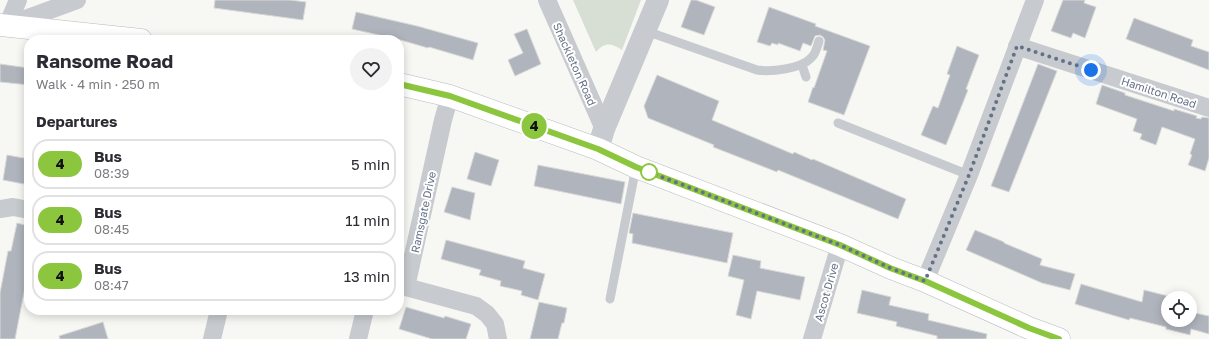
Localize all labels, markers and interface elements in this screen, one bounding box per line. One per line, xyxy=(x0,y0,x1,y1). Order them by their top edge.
street label: Shackleton Road xyxy=(551,20,599,108)
button: heart xyxy=(350,48,392,90)
text: Ransome Road xyxy=(36,49,173,72)
your location xyxy=(1081,60,1101,80)
street label: Hamilton Road xyxy=(1120,74,1198,110)
text: Walk · 4 min · 250 m xyxy=(36,76,160,92)
text: Departures xyxy=(36,112,117,130)
line badge: 4 xyxy=(521,113,547,139)
text: 4 xyxy=(530,117,538,134)
text: Bus xyxy=(94,147,122,165)
text: 4 xyxy=(56,155,64,172)
text: 5 min xyxy=(351,155,390,173)
unlabelled marker xyxy=(640,163,658,181)
text: 08:39 xyxy=(94,165,129,181)
street label: Ramsgate Drive xyxy=(408,170,438,254)
text: Bus xyxy=(94,203,122,221)
text: 4 xyxy=(56,211,64,228)
text: 11 min xyxy=(345,211,390,229)
text: 08:45 xyxy=(94,221,129,237)
text: Bus xyxy=(94,259,122,277)
street label: Ascot Drive xyxy=(811,261,841,323)
text: 4 xyxy=(56,267,64,284)
text: 13 min xyxy=(344,267,390,285)
text: 08:47 xyxy=(94,277,129,293)
map controls xyxy=(1161,291,1197,327)
button: locate xyxy=(1161,291,1197,327)

